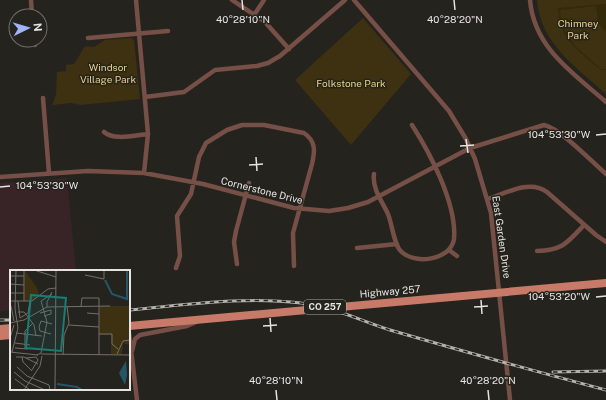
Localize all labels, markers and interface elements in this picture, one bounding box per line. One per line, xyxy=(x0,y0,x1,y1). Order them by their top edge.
north arrow xyxy=(8,8,48,48)
text: 40°28'10"N xyxy=(216,13,270,25)
text: 40°28'20"N xyxy=(427,13,483,25)
park label: Chimney Park xyxy=(558,17,599,41)
text: N xyxy=(32,22,44,32)
park label: Windsor Village Park xyxy=(80,61,136,85)
park label: Folkstone Park xyxy=(316,77,386,89)
text: 104°53'30"W xyxy=(528,128,591,140)
street label: Cornerstone Drive xyxy=(220,174,304,206)
text: 104°53'30"W xyxy=(16,179,79,191)
street label: East Garden Drive xyxy=(490,195,514,279)
inset map xyxy=(10,270,130,390)
street label: Highway 257 xyxy=(359,282,421,300)
text: 104°53'20"W xyxy=(528,290,591,302)
road number: CO 257 xyxy=(304,300,346,314)
text: 40°28'10"N xyxy=(249,374,303,386)
text: 40°28'20"N xyxy=(460,374,516,386)

